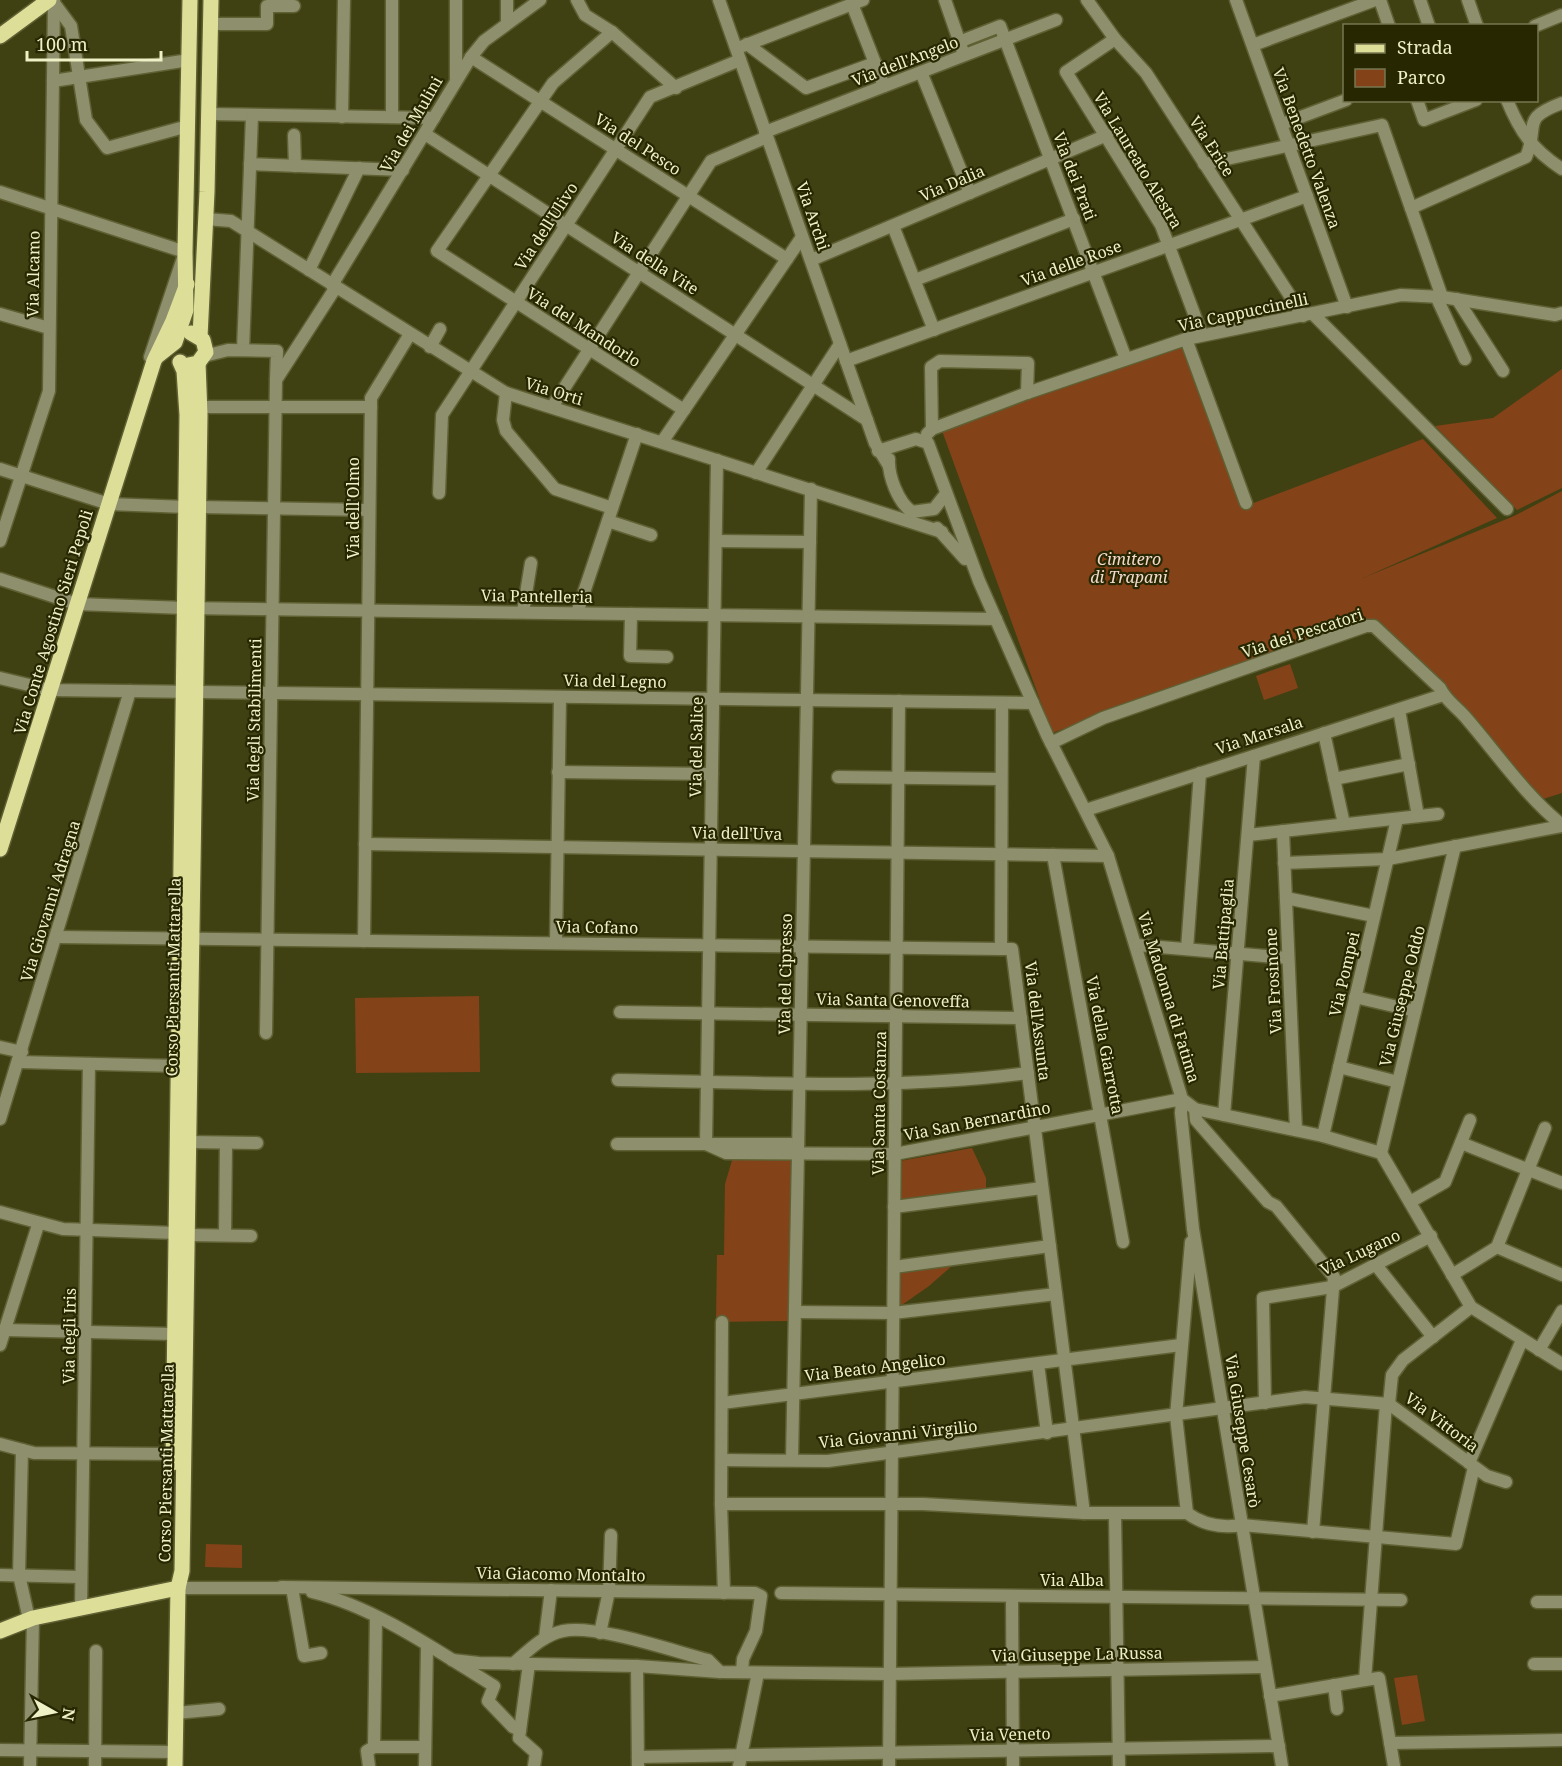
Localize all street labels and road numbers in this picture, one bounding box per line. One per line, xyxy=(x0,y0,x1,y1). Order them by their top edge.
street label: Via dell'Angelo xyxy=(849,31,961,91)
street label: Via Benedetto Valenza xyxy=(1268,64,1346,232)
street label: Via dei Mulini xyxy=(375,72,447,176)
street label: Via Laureato Alestra xyxy=(1088,87,1188,233)
street label: Via del Pesco xyxy=(590,108,686,180)
street label: Via Erice xyxy=(1184,111,1240,181)
street label: Via dei Prati xyxy=(1048,128,1102,224)
street label: Via Dalia xyxy=(916,159,988,207)
street label: Via dell'Ulivo xyxy=(509,178,583,274)
street label: Via Archi xyxy=(791,179,835,253)
street label: Via della Vite xyxy=(607,226,703,300)
street label: Via Alcamo xyxy=(21,231,45,317)
street label: Via delle Rose xyxy=(1018,235,1124,291)
street label: Via del Mandorlo xyxy=(523,282,645,372)
street label: Via Cappuccinelli xyxy=(1176,287,1310,337)
street label: Via Orti xyxy=(522,372,586,410)
street label: Via dell'Olmo xyxy=(342,457,364,559)
street label: Via Conte Agostino Sieri Pepoli xyxy=(8,507,98,737)
street label: Via Pantelleria xyxy=(481,584,593,608)
street label: Via dei Pescatori xyxy=(1238,603,1366,663)
street label: Via degli Stabilimenti xyxy=(242,638,266,802)
street label: Via del Legno xyxy=(563,669,667,693)
street label: Via del Salice xyxy=(684,696,708,798)
street label: Via Marsala xyxy=(1212,711,1306,759)
street label: Via Giovanni Adragna xyxy=(15,817,85,985)
street label: Via dell'Uva xyxy=(691,821,783,845)
street label: Corso Piersanti Mattarella xyxy=(160,877,186,1077)
street label: Via Battipaglia xyxy=(1207,878,1239,990)
street label: Via Madonna di Fatima xyxy=(1132,909,1206,1085)
street label: Via del Cipresso xyxy=(773,913,797,1035)
street label: Via Cofano xyxy=(556,915,638,939)
street label: Via Giuseppe Oddo xyxy=(1374,923,1430,1069)
street label: Via Frosinone xyxy=(1259,927,1287,1035)
street label: Via Pompei xyxy=(1324,929,1364,1019)
street label: Via dell'Assunta xyxy=(1020,960,1056,1082)
street label: Via della Giarrotta xyxy=(1081,974,1129,1116)
street label: Via Santa Genoveffa xyxy=(816,988,970,1012)
street label: Via Santa Costanza xyxy=(867,1031,891,1175)
street label: Via San Bernardino xyxy=(902,1096,1052,1146)
street label: Via Lugano xyxy=(1316,1224,1404,1280)
street label: Via degli Iris xyxy=(57,1288,81,1384)
street label: Via Beato Angelico xyxy=(803,1347,947,1387)
street label: Via Giuseppe Cesarò xyxy=(1220,1353,1266,1509)
street label: Corso Piersanti Mattarella xyxy=(153,1363,179,1563)
street label: Via Vittoria xyxy=(1401,1387,1483,1457)
street label: Via Giovanni Virgilio xyxy=(818,1415,978,1453)
street label: Via Giacomo Montalto xyxy=(476,1562,646,1586)
street label: Via Alba xyxy=(1040,1569,1104,1591)
street label: Via Giuseppe La Russa xyxy=(991,1642,1163,1666)
street label: Via Veneto xyxy=(969,1722,1051,1746)

